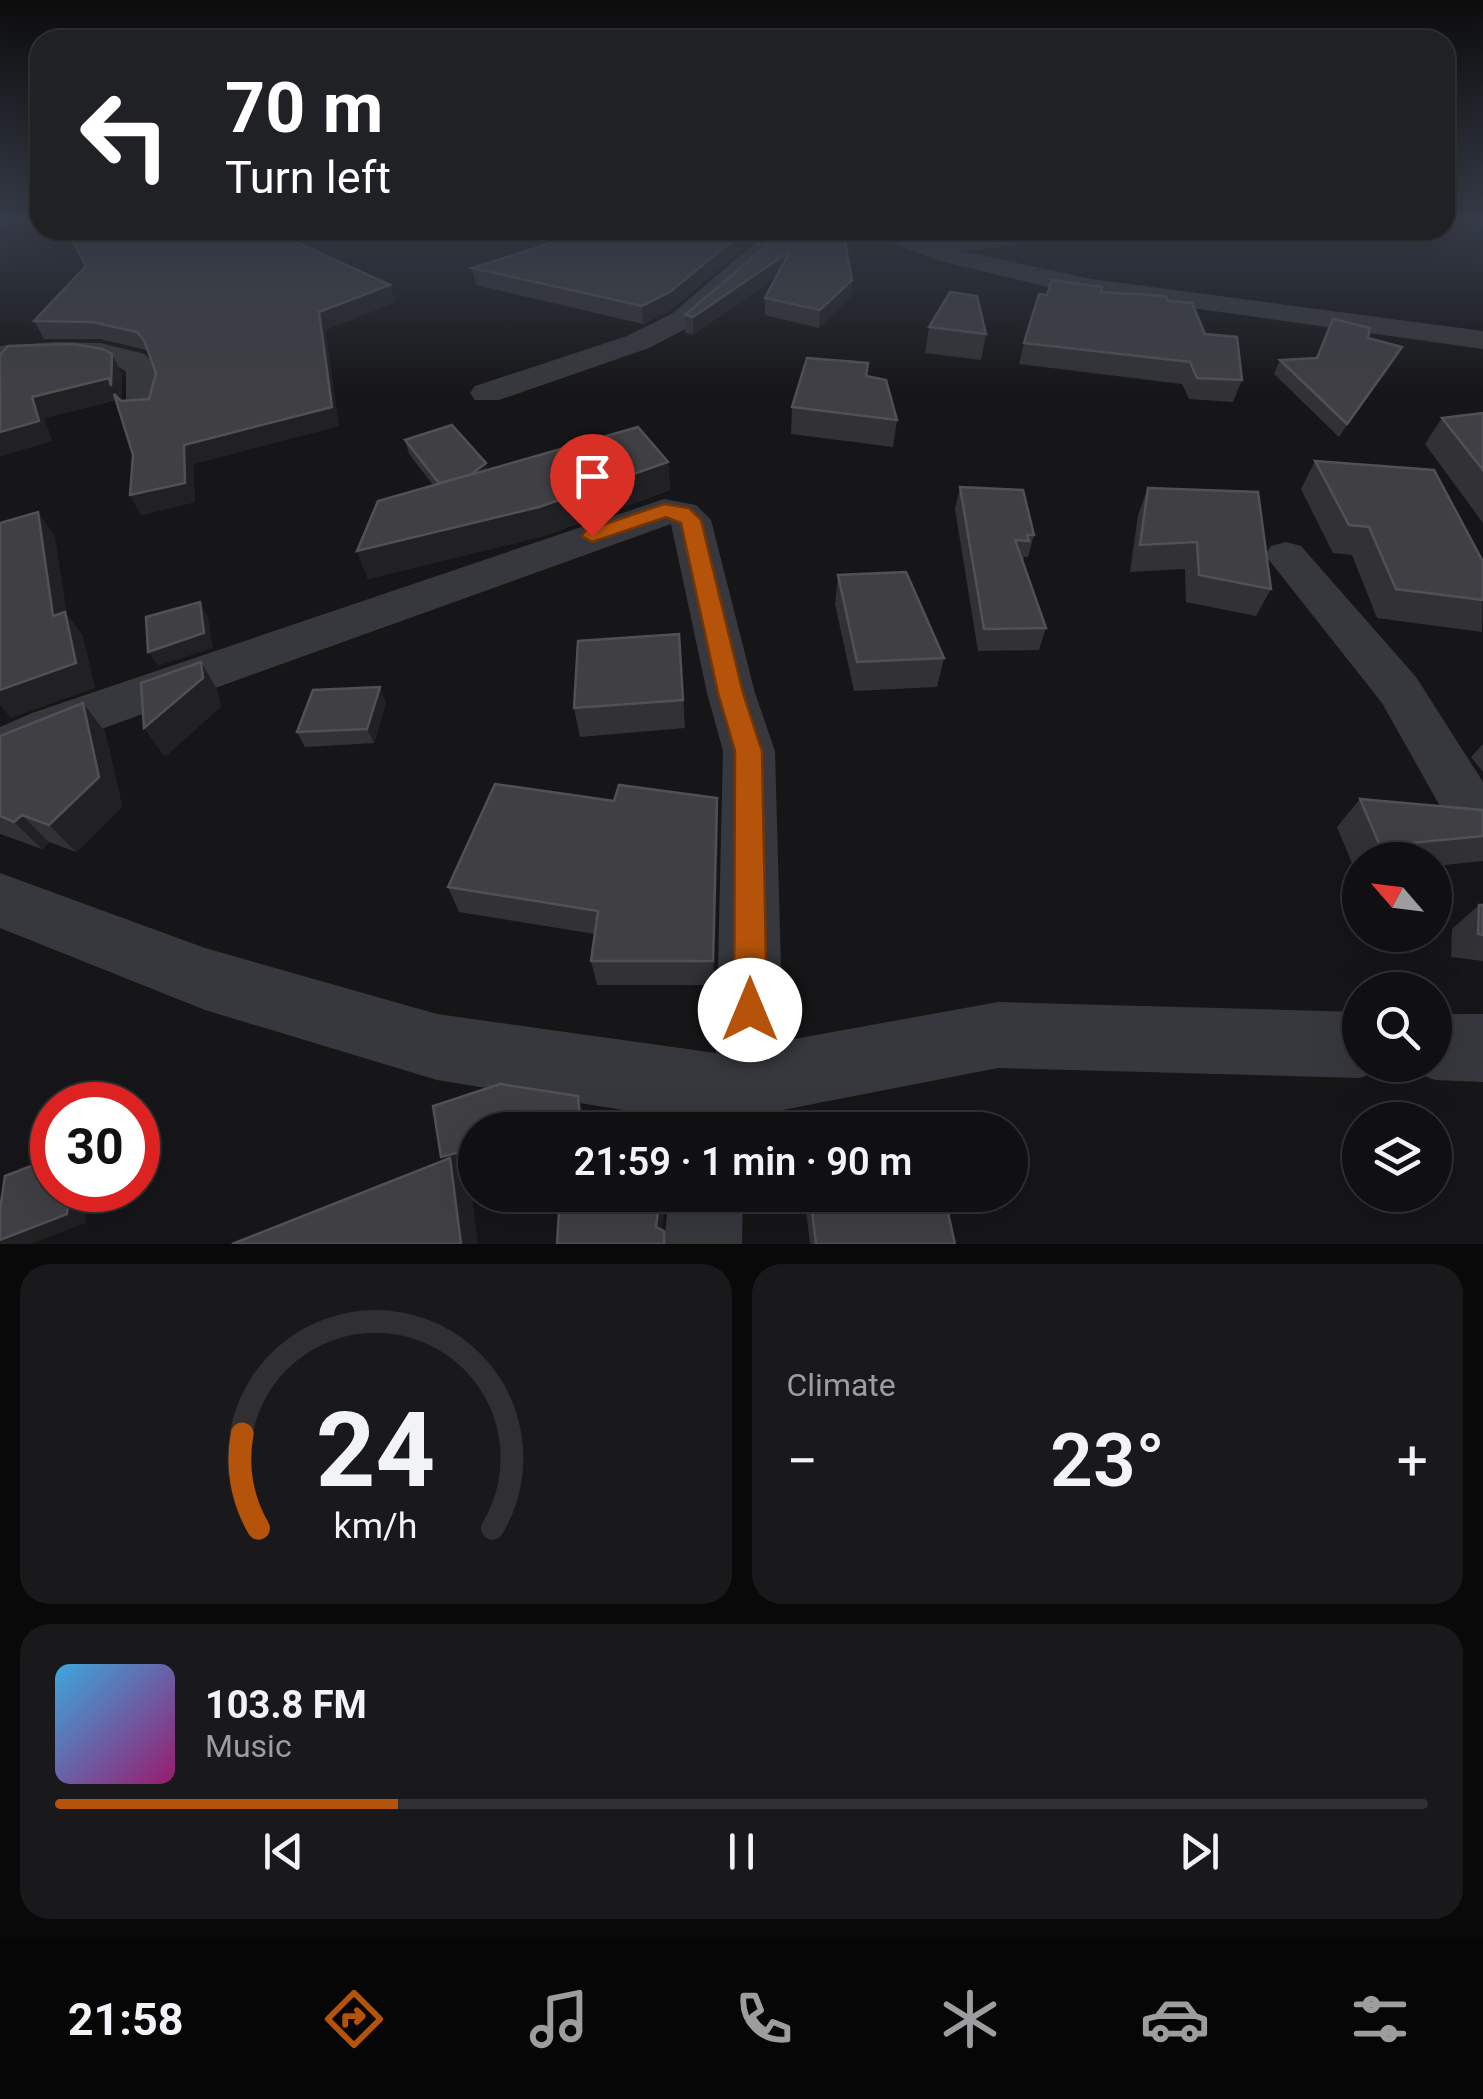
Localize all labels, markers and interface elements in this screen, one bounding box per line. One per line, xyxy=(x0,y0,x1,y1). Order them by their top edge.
text: 70 m xyxy=(225,67,383,149)
icon: left xyxy=(60,70,190,200)
text: Turn left xyxy=(225,151,391,204)
pin xyxy=(550,434,635,537)
icon: arrive xyxy=(565,449,620,504)
north arrow xyxy=(1342,842,1452,952)
map controls xyxy=(1342,842,1452,1212)
position arrow xyxy=(698,958,802,1062)
button: search xyxy=(1342,972,1452,1082)
speed limit sign: 30 xyxy=(30,1082,160,1212)
button: layers xyxy=(1342,1102,1452,1212)
text: 21:59 · 1 min · 90 m xyxy=(574,1140,912,1184)
text: Climate xyxy=(787,1366,896,1404)
text: 24 xyxy=(316,1390,435,1511)
text: 23° xyxy=(1050,1416,1165,1504)
text: − xyxy=(787,1429,818,1493)
text: + xyxy=(1397,1429,1428,1493)
text: km/h xyxy=(334,1505,418,1547)
text: 103.8 FM xyxy=(205,1683,367,1727)
text: Music xyxy=(205,1727,292,1765)
icon: previous xyxy=(256,1824,311,1879)
icon: pause xyxy=(714,1824,769,1879)
icon: next xyxy=(1172,1824,1227,1879)
icon: directions xyxy=(319,1984,389,2054)
icon: music xyxy=(524,1984,594,2054)
icon: phone xyxy=(729,1984,799,2054)
icon: climate xyxy=(935,1984,1005,2054)
icon: car xyxy=(1140,1984,1210,2054)
icon: filters xyxy=(1345,1984,1415,2054)
text: 21:58 xyxy=(68,1993,184,2046)

